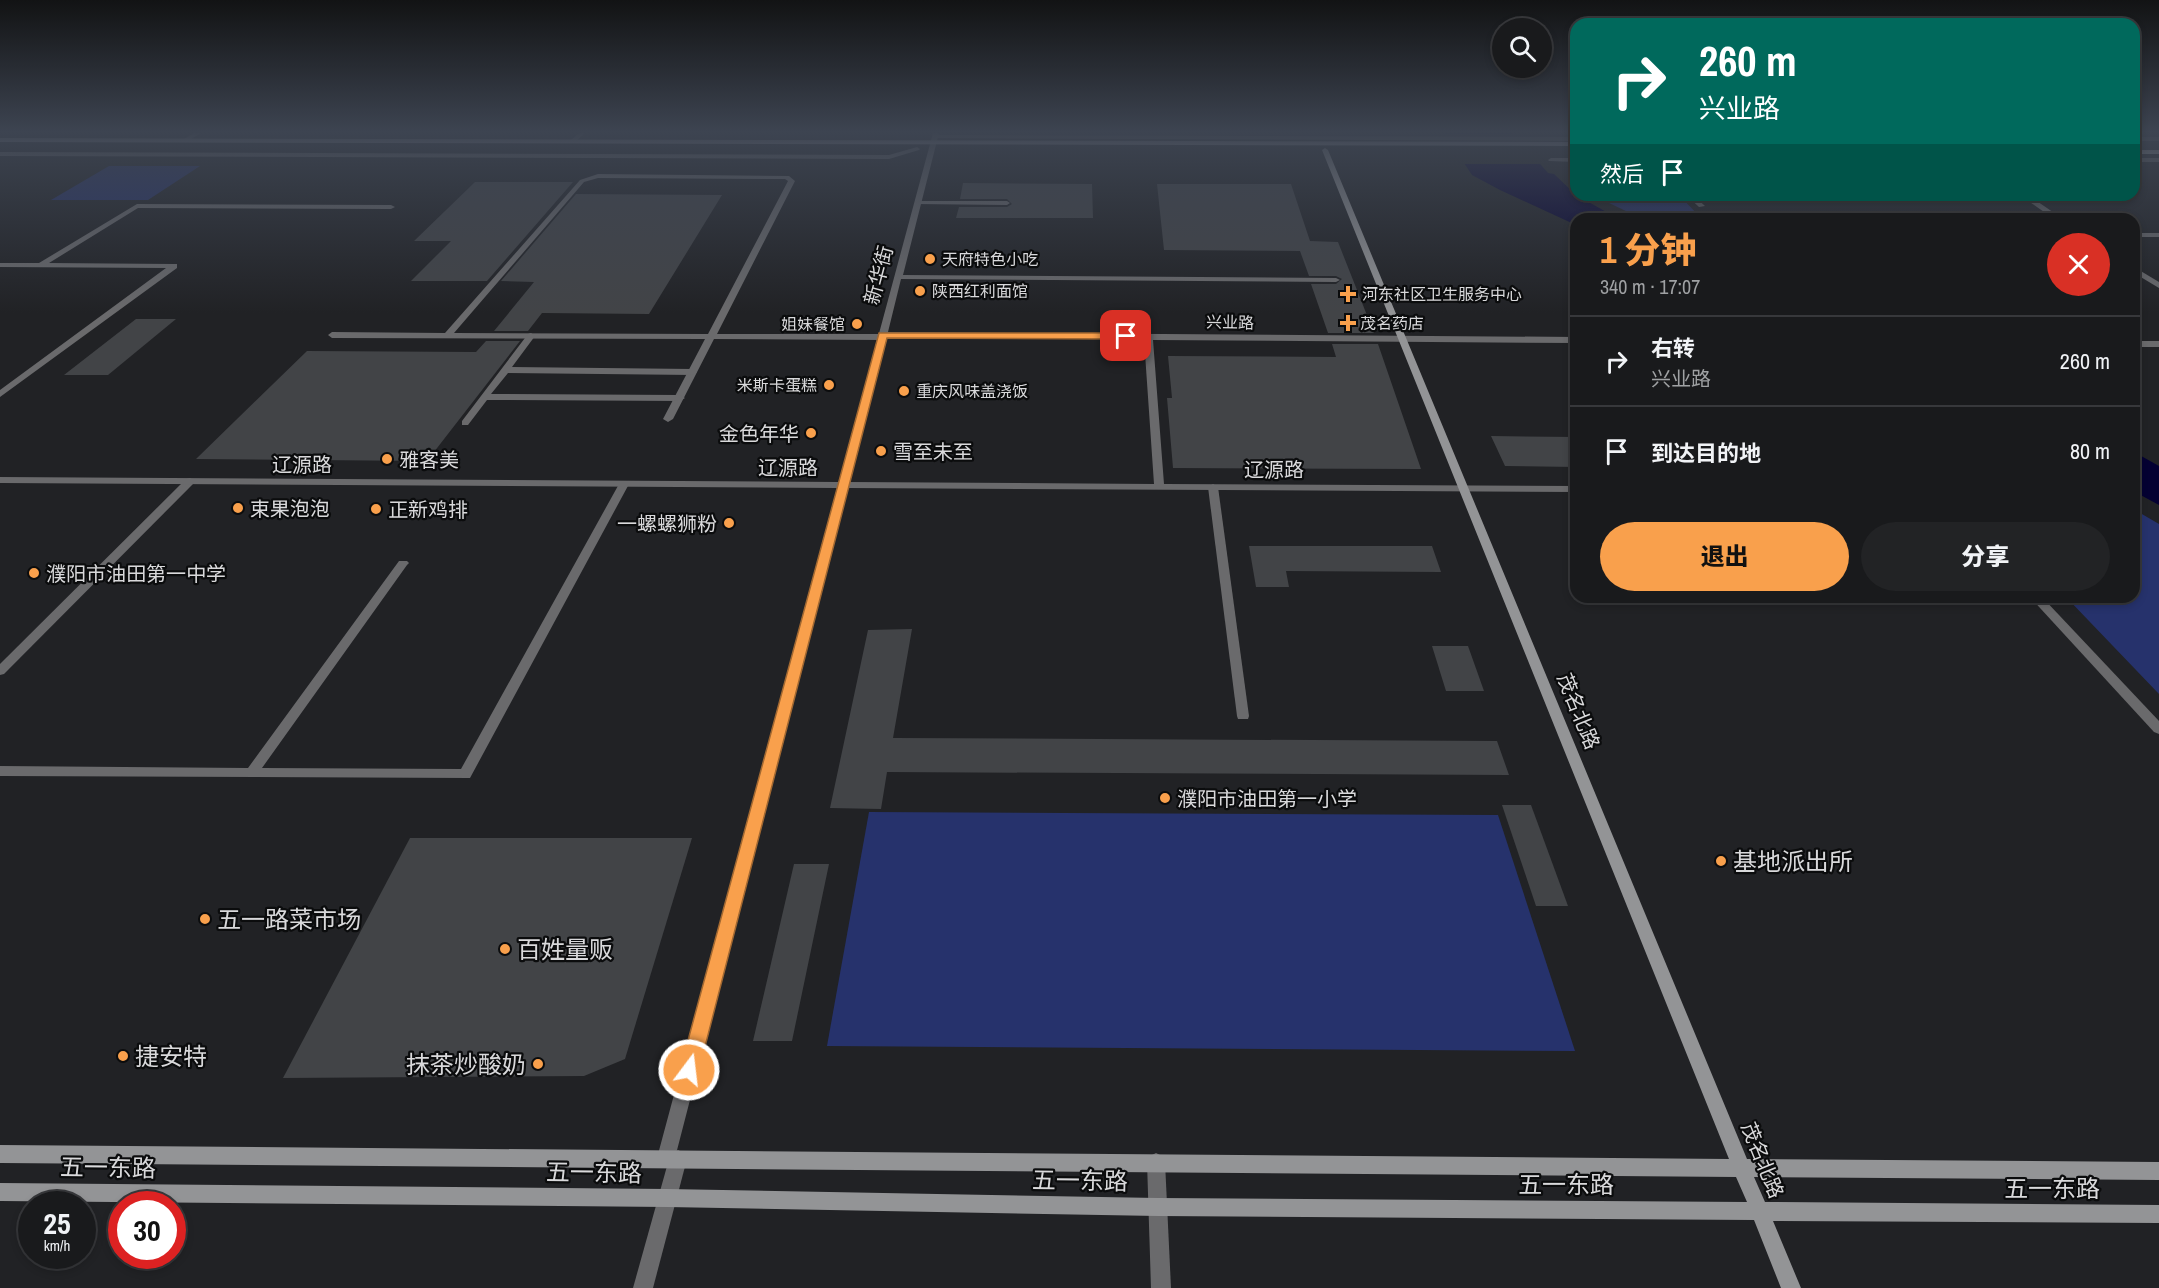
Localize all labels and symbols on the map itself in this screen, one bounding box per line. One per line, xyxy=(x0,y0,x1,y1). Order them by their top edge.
street label: 新华街 xyxy=(857,243,899,307)
place label: 天府特色小吃 xyxy=(942,248,1038,270)
marker: 天府特色小吃 xyxy=(923,252,937,266)
place label: 陕西红利面馆 xyxy=(932,280,1028,302)
place label: 河东社区卫生服务中心 xyxy=(1362,283,1522,305)
marker: 陕西红利面馆 xyxy=(913,284,927,298)
marker: 河东社区卫生服务中心 xyxy=(1339,285,1357,303)
pin xyxy=(1100,310,1151,361)
street label: 兴业路 xyxy=(1206,311,1254,333)
place label: 茂名药店 xyxy=(1360,312,1424,334)
place label: 姐妹餐馆 xyxy=(781,313,845,335)
marker: 茂名药店 xyxy=(1341,316,1355,330)
marker: 姐妹餐馆 xyxy=(850,317,864,331)
place label: 米斯卡蛋糕 xyxy=(737,374,817,396)
marker: 米斯卡蛋糕 xyxy=(822,378,836,392)
place label: 重庆风味盖浇饭 xyxy=(916,380,1028,402)
marker: 重庆风味盖浇饭 xyxy=(897,384,911,398)
place label: 金色年华 xyxy=(719,420,799,447)
marker: 金色年华 xyxy=(804,426,818,440)
place label: 雪至未至 xyxy=(893,438,973,465)
marker: 雪至未至 xyxy=(874,444,888,458)
place label: 雅客美 xyxy=(399,446,459,473)
street label: 辽源路 xyxy=(272,451,332,478)
marker: 雅客美 xyxy=(380,452,394,466)
street label: 辽源路 xyxy=(758,454,818,481)
street label: 辽源路 xyxy=(1244,456,1304,483)
place label: 束果泡泡 xyxy=(250,495,330,522)
place label: 正新鸡排 xyxy=(388,496,468,523)
marker: 束果泡泡 xyxy=(231,501,245,515)
marker: 正新鸡排 xyxy=(369,502,383,516)
place label: 一螺螺狮粉 xyxy=(617,510,717,537)
marker: 一螺螺狮粉 xyxy=(722,516,736,530)
place label: 濮阳市油田第一中学 xyxy=(46,560,226,587)
marker: 濮阳市油田第一中学 xyxy=(27,566,41,580)
street label: 茂名北路 xyxy=(1551,669,1607,753)
place label: 濮阳市油田第一小学 xyxy=(1177,785,1357,812)
marker: 濮阳市油田第一小学 xyxy=(1158,791,1172,805)
place label: 基地派出所 xyxy=(1733,845,1853,877)
marker: 基地派出所 xyxy=(1714,854,1728,868)
place label: 五一路菜市场 xyxy=(217,903,361,935)
marker: 五一路菜市场 xyxy=(198,912,212,926)
place label: 百姓量贩 xyxy=(517,933,613,965)
marker: 百姓量贩 xyxy=(498,942,512,956)
position arrow xyxy=(657,1038,721,1102)
place label: 捷安特 xyxy=(135,1040,207,1072)
place label: 抹茶炒酸奶 xyxy=(406,1048,526,1080)
marker: 捷安特 xyxy=(116,1049,130,1063)
marker: 抹茶炒酸奶 xyxy=(531,1057,545,1071)
street label: 茂名北路 xyxy=(1735,1118,1791,1202)
street label: 五一东路 xyxy=(60,1150,156,1184)
street label: 五一东路 xyxy=(546,1155,642,1189)
street label: 五一东路 xyxy=(1032,1163,1128,1197)
street label: 五一东路 xyxy=(1518,1168,1614,1200)
street label: 五一东路 xyxy=(2004,1172,2100,1204)
speed limit sign: 30 xyxy=(108,1191,186,1269)

